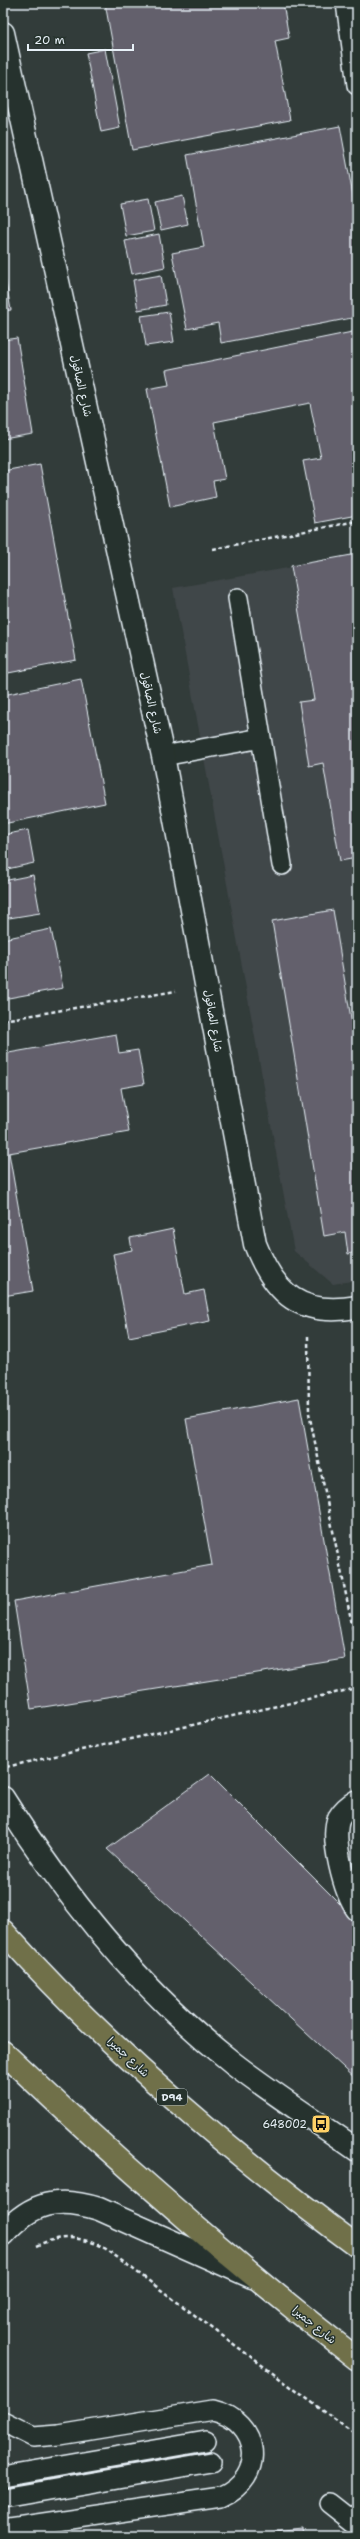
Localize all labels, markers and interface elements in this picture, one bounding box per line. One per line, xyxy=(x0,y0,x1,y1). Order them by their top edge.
scale bar xyxy=(28,26,133,52)
text: 20 m xyxy=(34,32,65,48)
street label: شارع الصاقول xyxy=(66,354,95,419)
street label: شارع الصاقول xyxy=(136,671,165,736)
street label: شارع الصاقول xyxy=(199,989,226,1054)
street label: شارع جميرا xyxy=(103,2034,152,2081)
road number: D94 xyxy=(157,2089,187,2105)
bus stop icon: 648002 xyxy=(310,2113,332,2135)
place label: 648002 xyxy=(262,2117,307,2132)
street label: شارع جميرا xyxy=(288,2303,339,2348)

